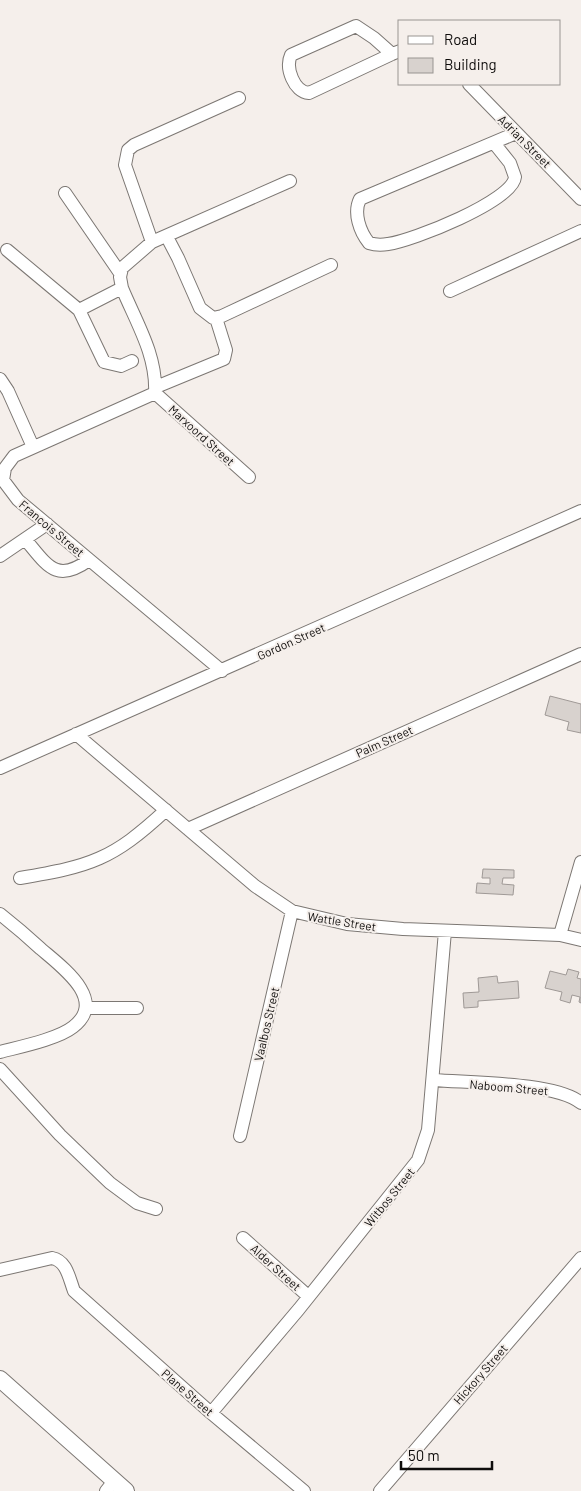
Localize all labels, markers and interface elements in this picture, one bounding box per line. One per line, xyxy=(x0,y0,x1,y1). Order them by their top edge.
legend xyxy=(398,20,561,85)
text: Road xyxy=(444,30,477,48)
text: Building xyxy=(444,55,497,73)
street label: Adrian Street xyxy=(496,112,554,170)
street label: Marxoord Street xyxy=(166,402,238,468)
street label: Francois Street xyxy=(17,497,87,559)
street label: Gordon Street xyxy=(255,620,327,662)
street label: Palm Street xyxy=(353,722,415,760)
street label: Wattle Street xyxy=(307,909,377,933)
street label: Vaalbos Street xyxy=(251,986,281,1062)
street label: Naboom Street xyxy=(469,1077,549,1097)
street label: Witbos Street xyxy=(361,1165,417,1229)
street label: Alder Street xyxy=(248,1241,304,1293)
street label: Hickory Street xyxy=(450,1341,510,1407)
street label: Plane Street xyxy=(159,1366,217,1418)
scale bar xyxy=(401,1438,492,1470)
text: 50 m xyxy=(408,1446,440,1464)

